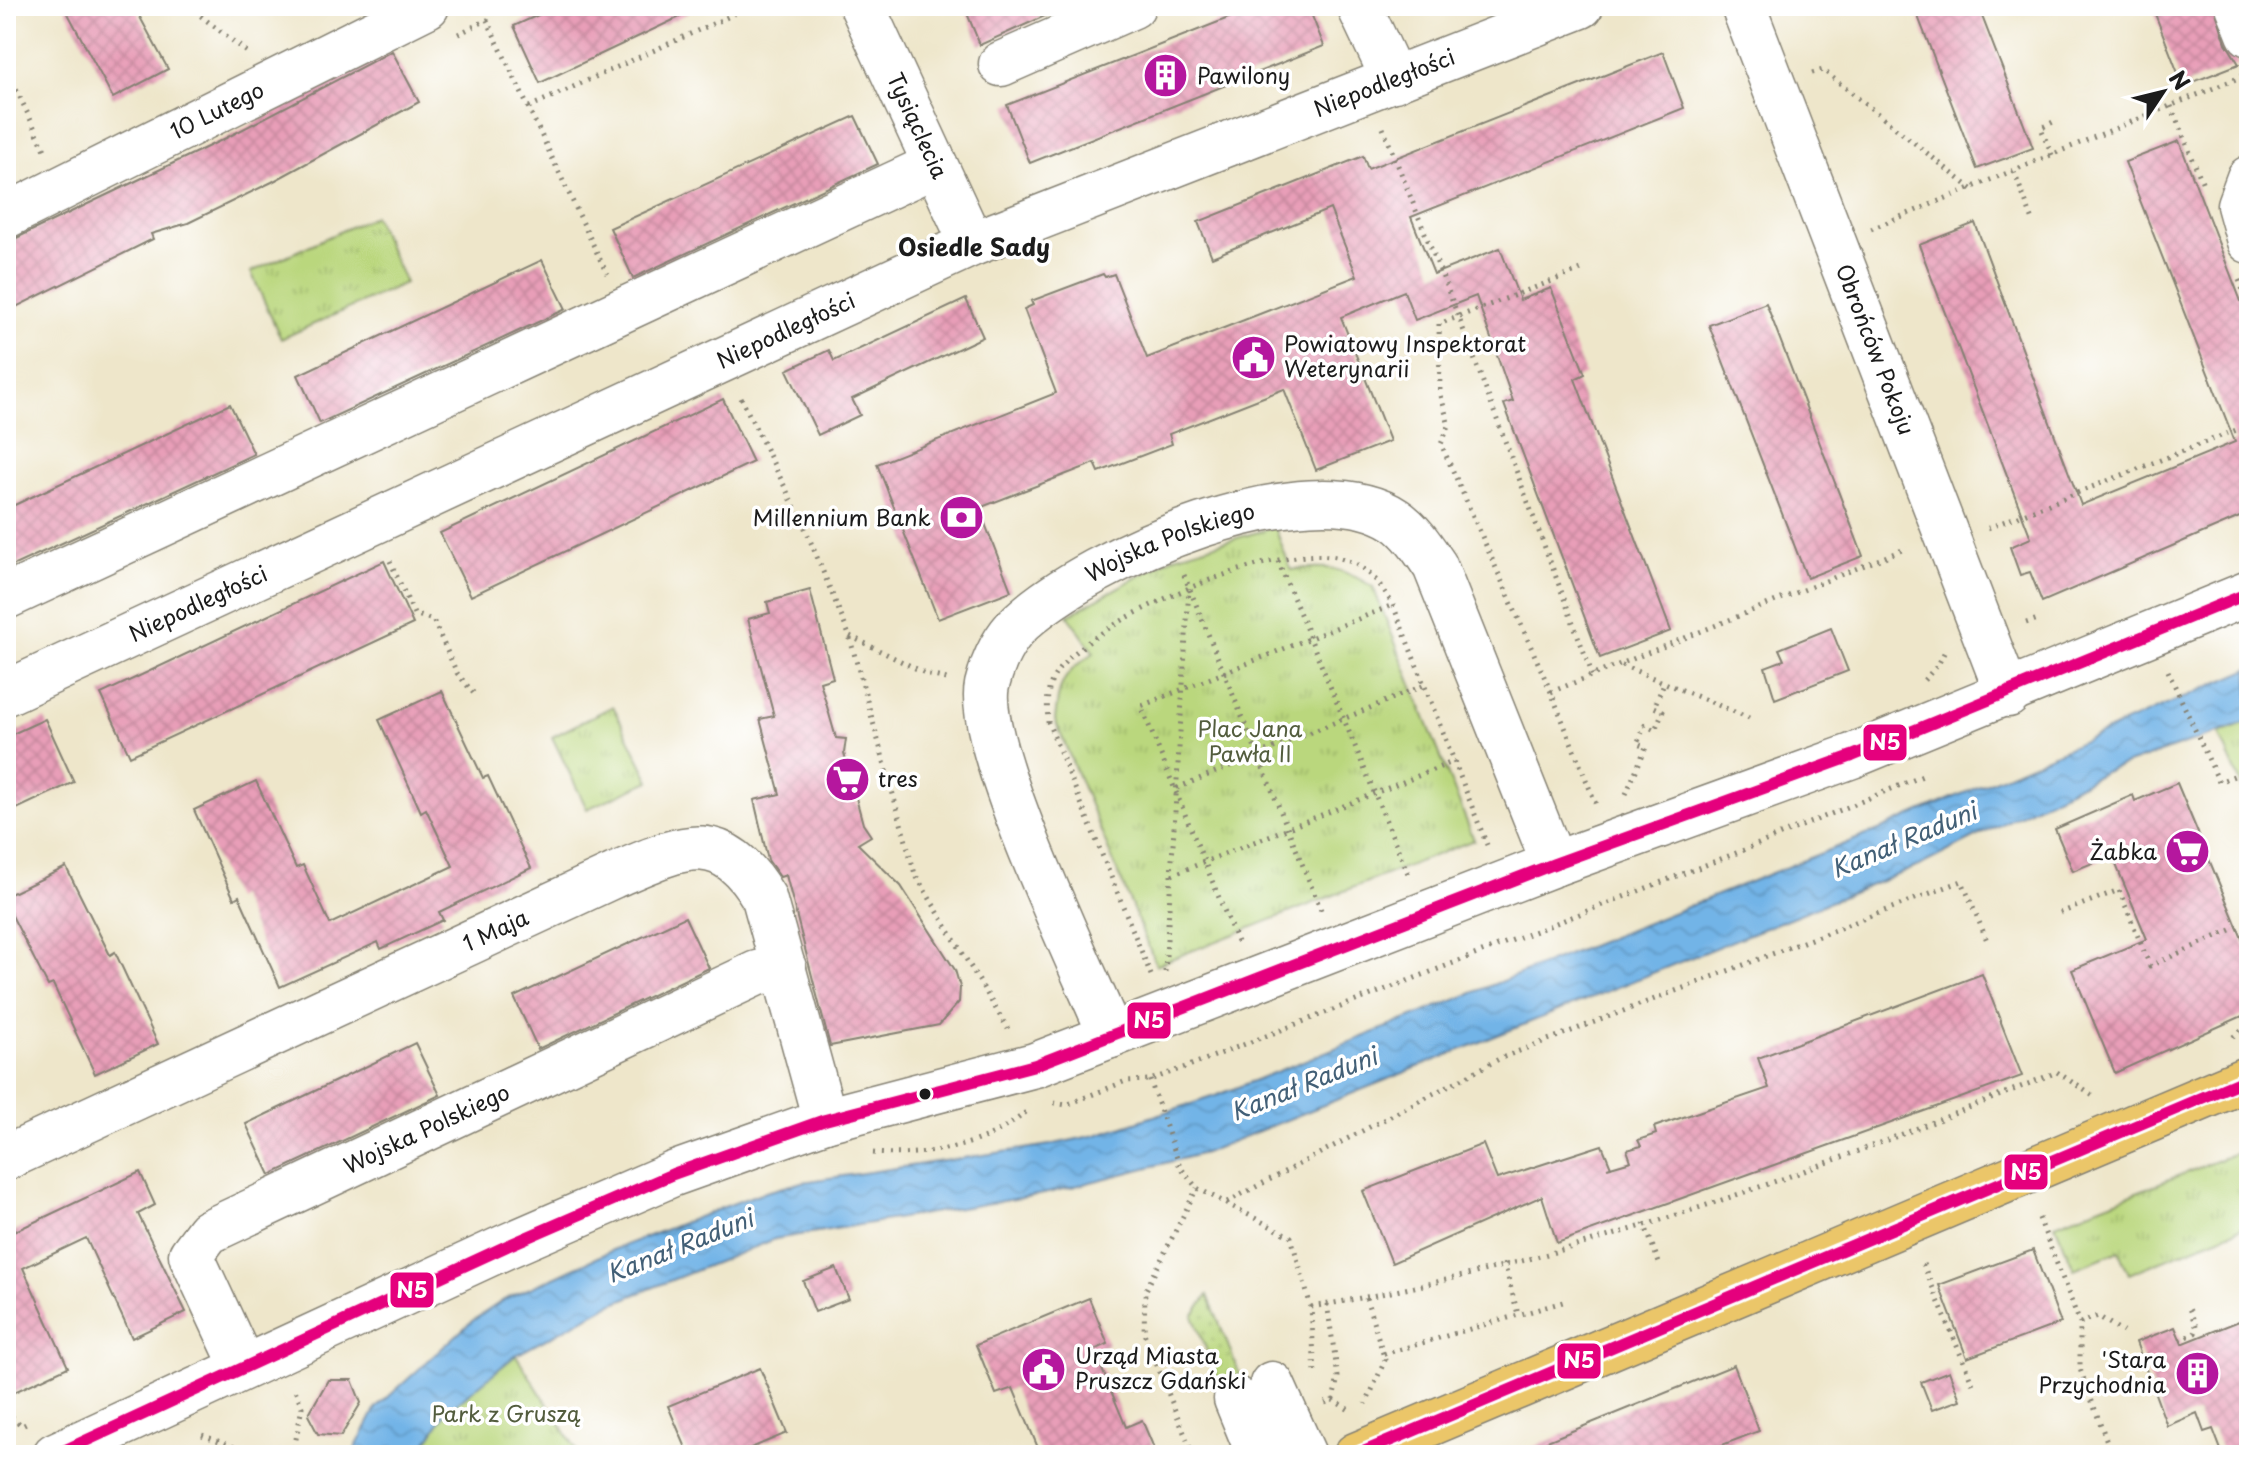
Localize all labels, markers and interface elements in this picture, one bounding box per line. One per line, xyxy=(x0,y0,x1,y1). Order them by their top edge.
street label: Niepodległości xyxy=(1308,39,1459,124)
building icon: Pawilony xyxy=(1142,52,1190,100)
north arrow xyxy=(2123,52,2203,132)
place label: Pawilony xyxy=(1197,58,1290,91)
text: N xyxy=(2162,63,2199,96)
street label: Tysiąclecia xyxy=(880,67,958,184)
street label: 10 Lutego xyxy=(164,72,269,147)
district label: Osiedle Sady xyxy=(898,228,1050,264)
street label: Obrońców Pokoju xyxy=(1829,259,1924,439)
street label: Niepodległości xyxy=(711,283,860,376)
place label: Powiatowy Inspektorat Weterynarii xyxy=(1284,326,1526,384)
public building icon: Powiatowy Inspektorat Weterynarii xyxy=(1229,333,1277,381)
street label: Wojska Polskiego xyxy=(1079,493,1258,589)
bank icon: Millennium Bank xyxy=(938,494,986,542)
place label: Millennium Bank xyxy=(753,500,931,533)
street label: Niepodległości xyxy=(123,556,272,649)
park label: Plac Jana Pawła II xyxy=(1198,711,1303,769)
line badge: N5 xyxy=(1862,723,1908,762)
text: N5 xyxy=(1869,724,1901,757)
supermarket icon: tres xyxy=(823,755,871,803)
place label: tres xyxy=(878,761,918,794)
water label: Kanał Raduni xyxy=(1825,791,1985,886)
supermarket icon: Żabka xyxy=(2164,828,2212,876)
place label: Żabka xyxy=(2089,834,2157,867)
street label: 1 Maja xyxy=(457,900,533,959)
line badge: N5 xyxy=(1126,1001,1172,1040)
text: N5 xyxy=(1133,1002,1165,1035)
water label: Kanał Raduni xyxy=(1225,1036,1385,1129)
street label: Wojska Polskiego xyxy=(338,1074,515,1181)
unlabelled marker xyxy=(917,1086,933,1102)
line badge: N5 xyxy=(2003,1153,2049,1191)
text: N5 xyxy=(2010,1154,2042,1187)
water label: Kanał Raduni xyxy=(601,1198,761,1291)
line badge: N5 xyxy=(389,1271,435,1309)
text: N5 xyxy=(396,1272,428,1305)
place label: Urząd Miasta Pruszcz Gdański xyxy=(1075,1338,1246,1396)
line badge: N5 xyxy=(1556,1342,1602,1380)
text: N5 xyxy=(1563,1342,1595,1375)
place label: 'Stara Przychodnia xyxy=(2039,1342,2167,1400)
public building icon: Urząd Miasta Pruszcz Gdański xyxy=(1020,1345,1068,1393)
building icon: 'Stara Przychodnia xyxy=(2173,1349,2221,1397)
park label: Park z Gruszą xyxy=(432,1396,581,1429)

